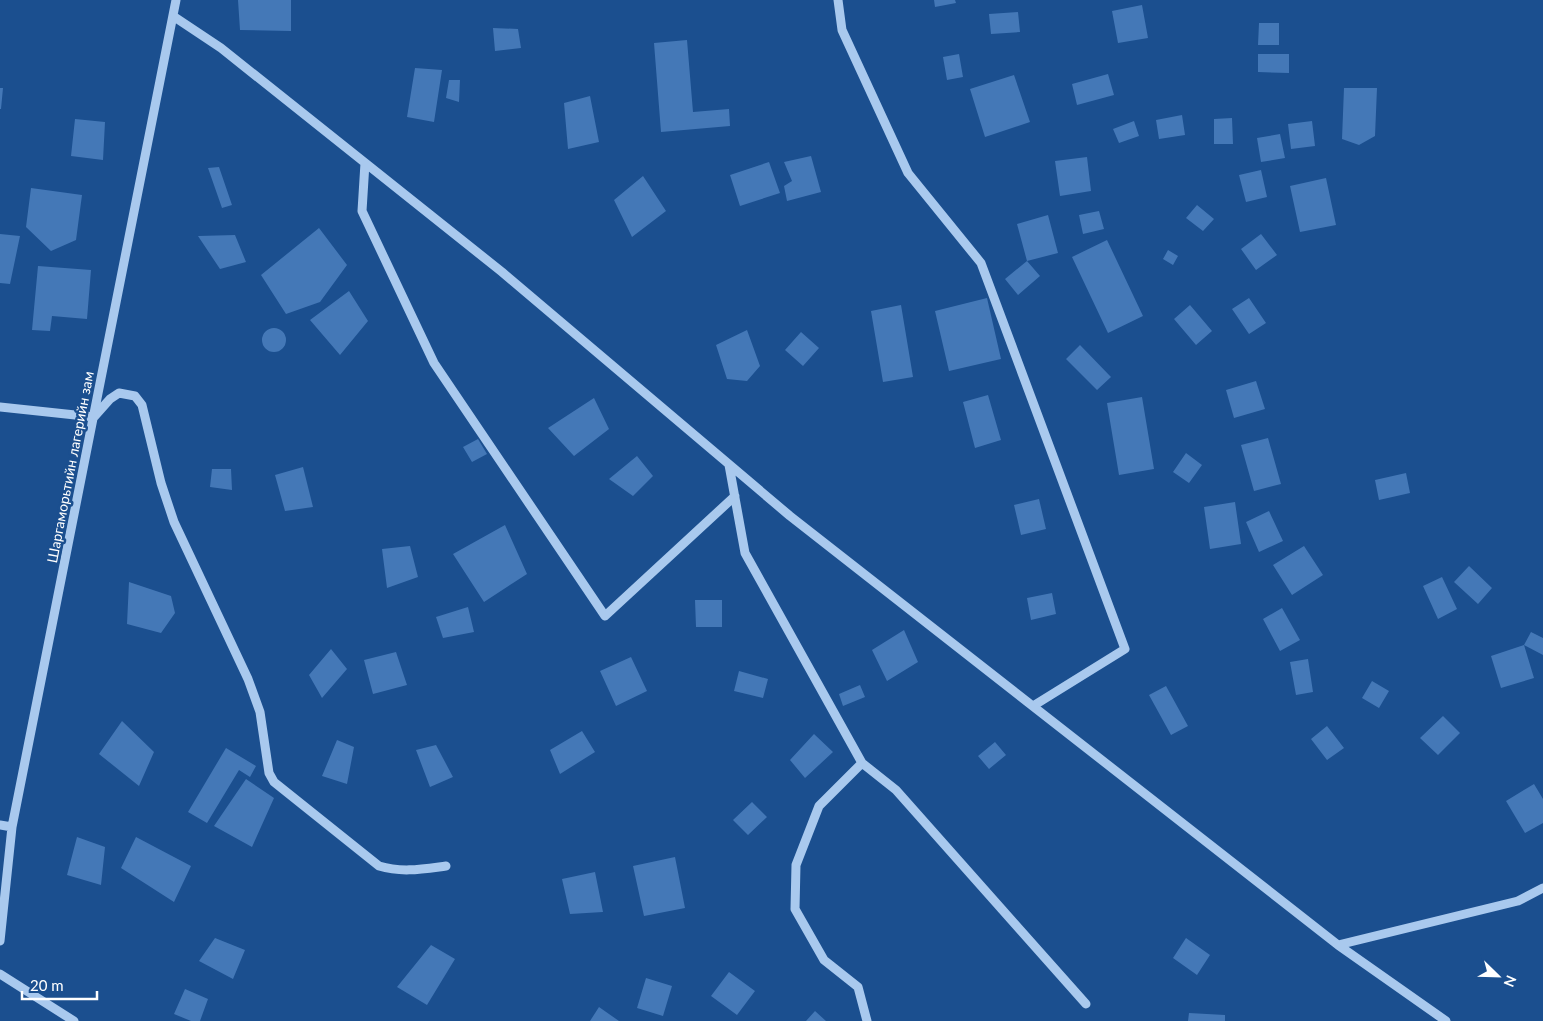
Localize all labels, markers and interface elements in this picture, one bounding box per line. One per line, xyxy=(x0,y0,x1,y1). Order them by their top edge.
street label: Шаргаморьтийн лагерийн зам xyxy=(43,370,97,564)
north arrow xyxy=(1473,951,1523,1001)
scale bar xyxy=(22,968,98,1000)
text: N xyxy=(1500,973,1520,990)
text: 20 m xyxy=(30,976,64,994)

